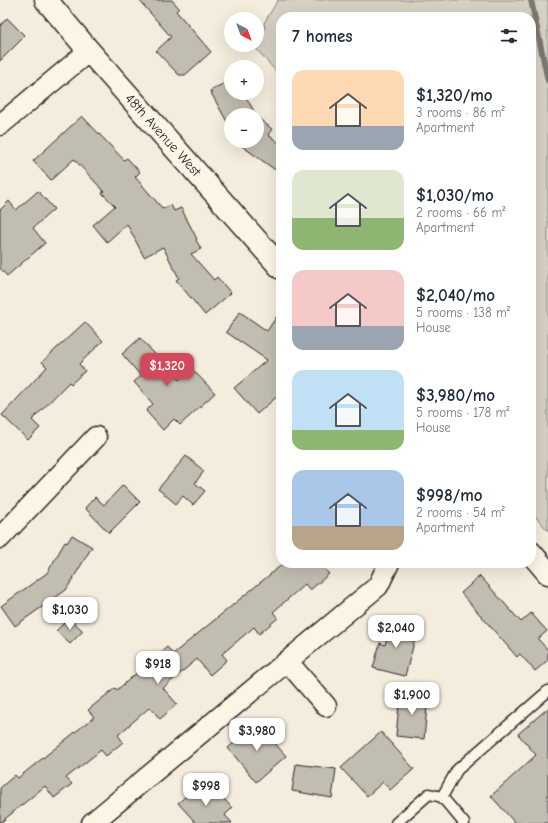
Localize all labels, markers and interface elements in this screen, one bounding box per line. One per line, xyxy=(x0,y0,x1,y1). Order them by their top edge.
north arrow xyxy=(224,12,264,52)
map controls xyxy=(224,12,264,148)
icon: filters xyxy=(498,25,520,47)
text: 7 homes xyxy=(292,27,353,46)
button: + xyxy=(224,60,264,100)
icon: home xyxy=(324,86,372,134)
text: $1,320/mo xyxy=(416,86,493,105)
street label: 48th Avenue West xyxy=(121,90,205,181)
text: 3 rooms · 86 m² xyxy=(416,105,505,120)
button: − xyxy=(224,108,264,148)
text: Apartment xyxy=(416,120,474,135)
icon: home xyxy=(324,186,372,234)
text: $1,030/mo xyxy=(416,186,494,205)
text: 2 rooms · 66 m² xyxy=(416,205,505,220)
text: Apartment xyxy=(416,220,474,235)
icon: home xyxy=(324,286,372,334)
text: $2,040/mo xyxy=(416,286,495,305)
text: 5 rooms · 138 m² xyxy=(416,305,510,320)
text: House xyxy=(416,320,451,335)
pin: $1,320 xyxy=(134,353,200,387)
text: $1,320 xyxy=(149,358,185,373)
icon: home xyxy=(324,386,372,434)
text: $3,980/mo xyxy=(416,386,495,405)
text: 5 rooms · 178 m² xyxy=(416,405,509,420)
text: House xyxy=(416,420,451,435)
icon: home xyxy=(324,486,372,534)
text: $998/mo xyxy=(416,486,483,505)
text: 2 rooms · 54 m² xyxy=(416,505,505,520)
text: Apartment xyxy=(416,520,474,535)
pin: $1,030 xyxy=(37,597,103,631)
text: $1,030 xyxy=(52,602,88,617)
pin: $2,040 xyxy=(363,615,429,649)
text: $2,040 xyxy=(377,620,415,635)
pin: $918 xyxy=(134,651,182,685)
text: $918 xyxy=(145,656,171,671)
pin: $1,900 xyxy=(379,682,445,716)
text: $1,900 xyxy=(393,687,431,702)
pin: $3,980 xyxy=(224,718,290,752)
text: $3,980 xyxy=(238,723,276,738)
pin: $998 xyxy=(182,773,230,807)
text: $998 xyxy=(192,778,220,793)

